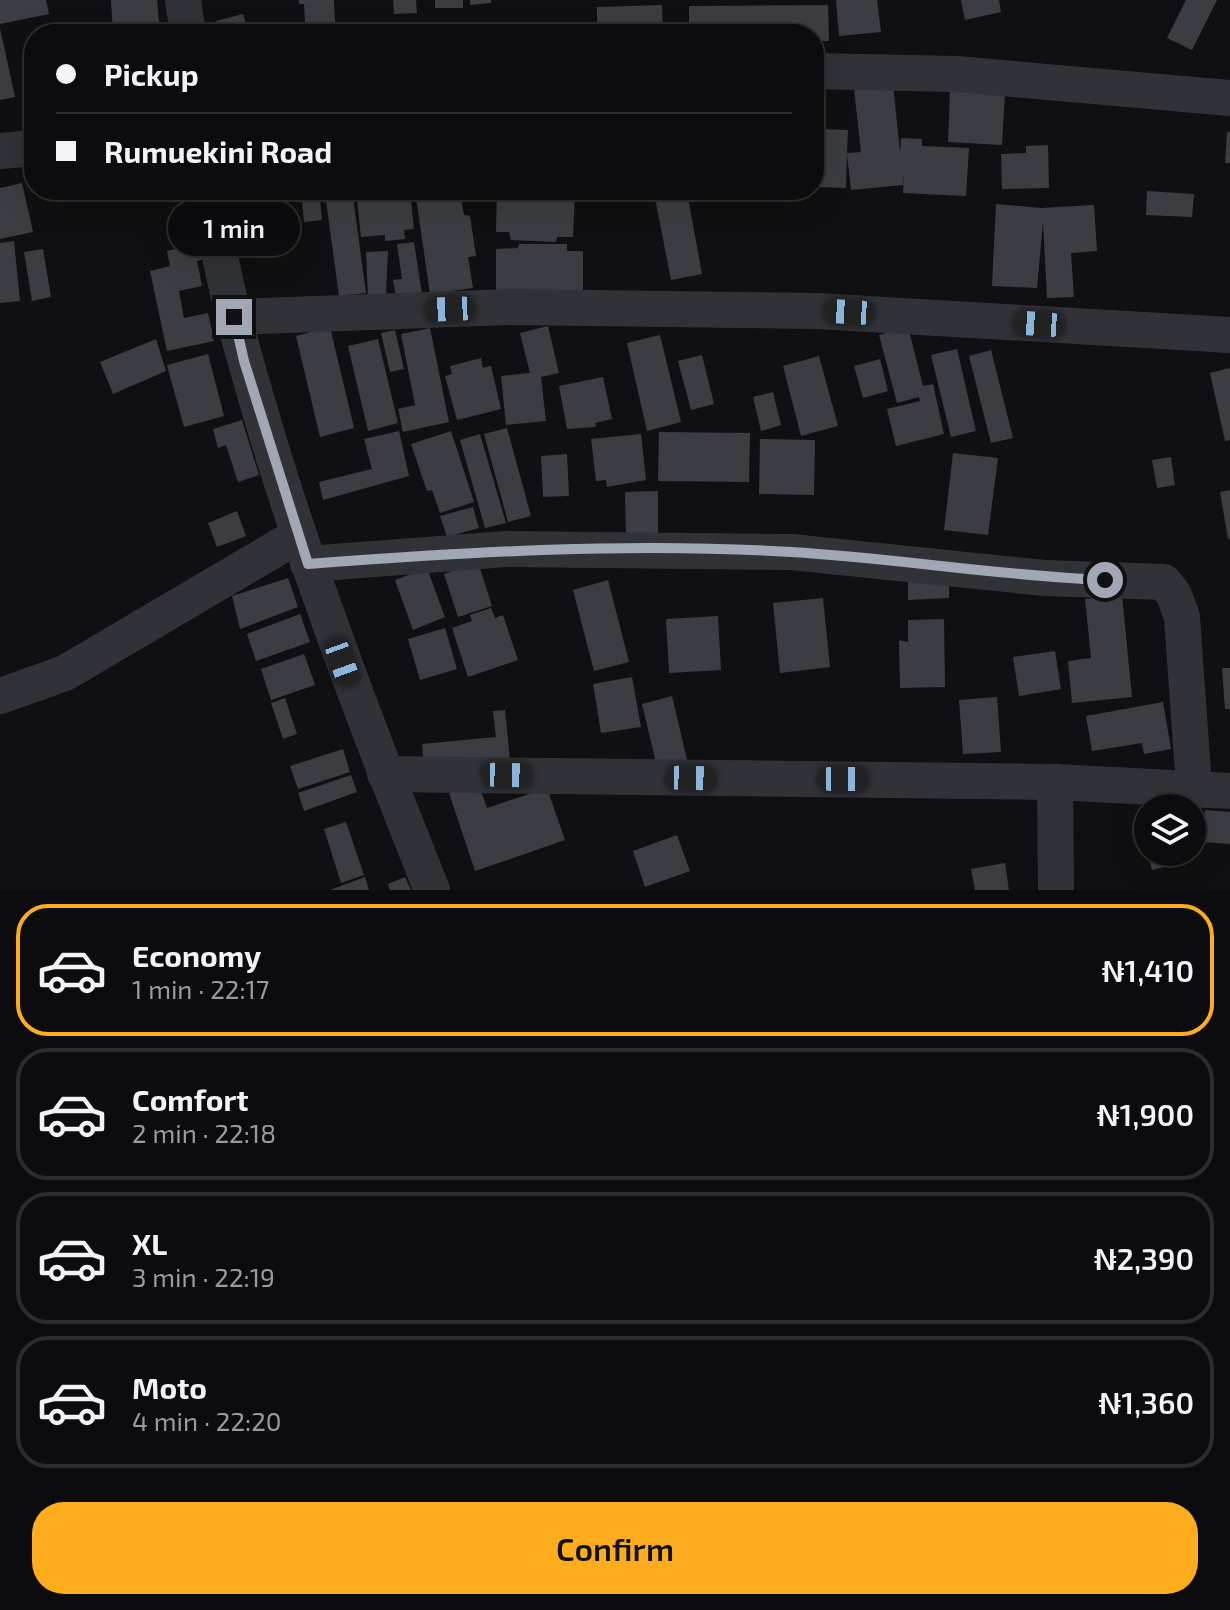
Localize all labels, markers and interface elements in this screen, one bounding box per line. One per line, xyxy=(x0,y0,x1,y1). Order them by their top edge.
text: Pickup xyxy=(104,56,199,92)
text: Rumuekini Road xyxy=(104,133,332,169)
callout: 1 min xyxy=(168,201,300,257)
text: 1 min xyxy=(203,212,265,243)
car xyxy=(426,296,474,322)
route end xyxy=(216,299,252,335)
car xyxy=(824,299,874,325)
car xyxy=(1014,310,1064,338)
route start xyxy=(1087,562,1123,598)
car xyxy=(323,635,361,689)
car xyxy=(483,763,531,787)
car xyxy=(667,766,715,790)
car xyxy=(819,767,867,791)
map controls xyxy=(1134,794,1206,866)
button: layers xyxy=(1134,794,1206,866)
icon: car xyxy=(36,934,108,1006)
text: Economy xyxy=(132,937,261,973)
text: ₦1,410 xyxy=(1101,952,1194,988)
text: 1 min · 22:17 xyxy=(132,973,269,1004)
icon: car xyxy=(36,1078,108,1150)
text: Comfort xyxy=(132,1081,249,1117)
text: ₦1,900 xyxy=(1097,1096,1194,1132)
text: 2 min · 22:18 xyxy=(132,1117,276,1148)
icon: car xyxy=(36,1222,108,1294)
text: XL xyxy=(132,1225,167,1261)
text: ₦2,390 xyxy=(1094,1240,1194,1276)
text: 3 min · 22:19 xyxy=(132,1261,275,1292)
icon: car xyxy=(36,1366,108,1438)
text: Moto xyxy=(132,1369,207,1405)
text: ₦1,360 xyxy=(1098,1384,1194,1420)
text: 4 min · 22:20 xyxy=(132,1405,282,1436)
button: Confirm xyxy=(32,1502,1198,1594)

